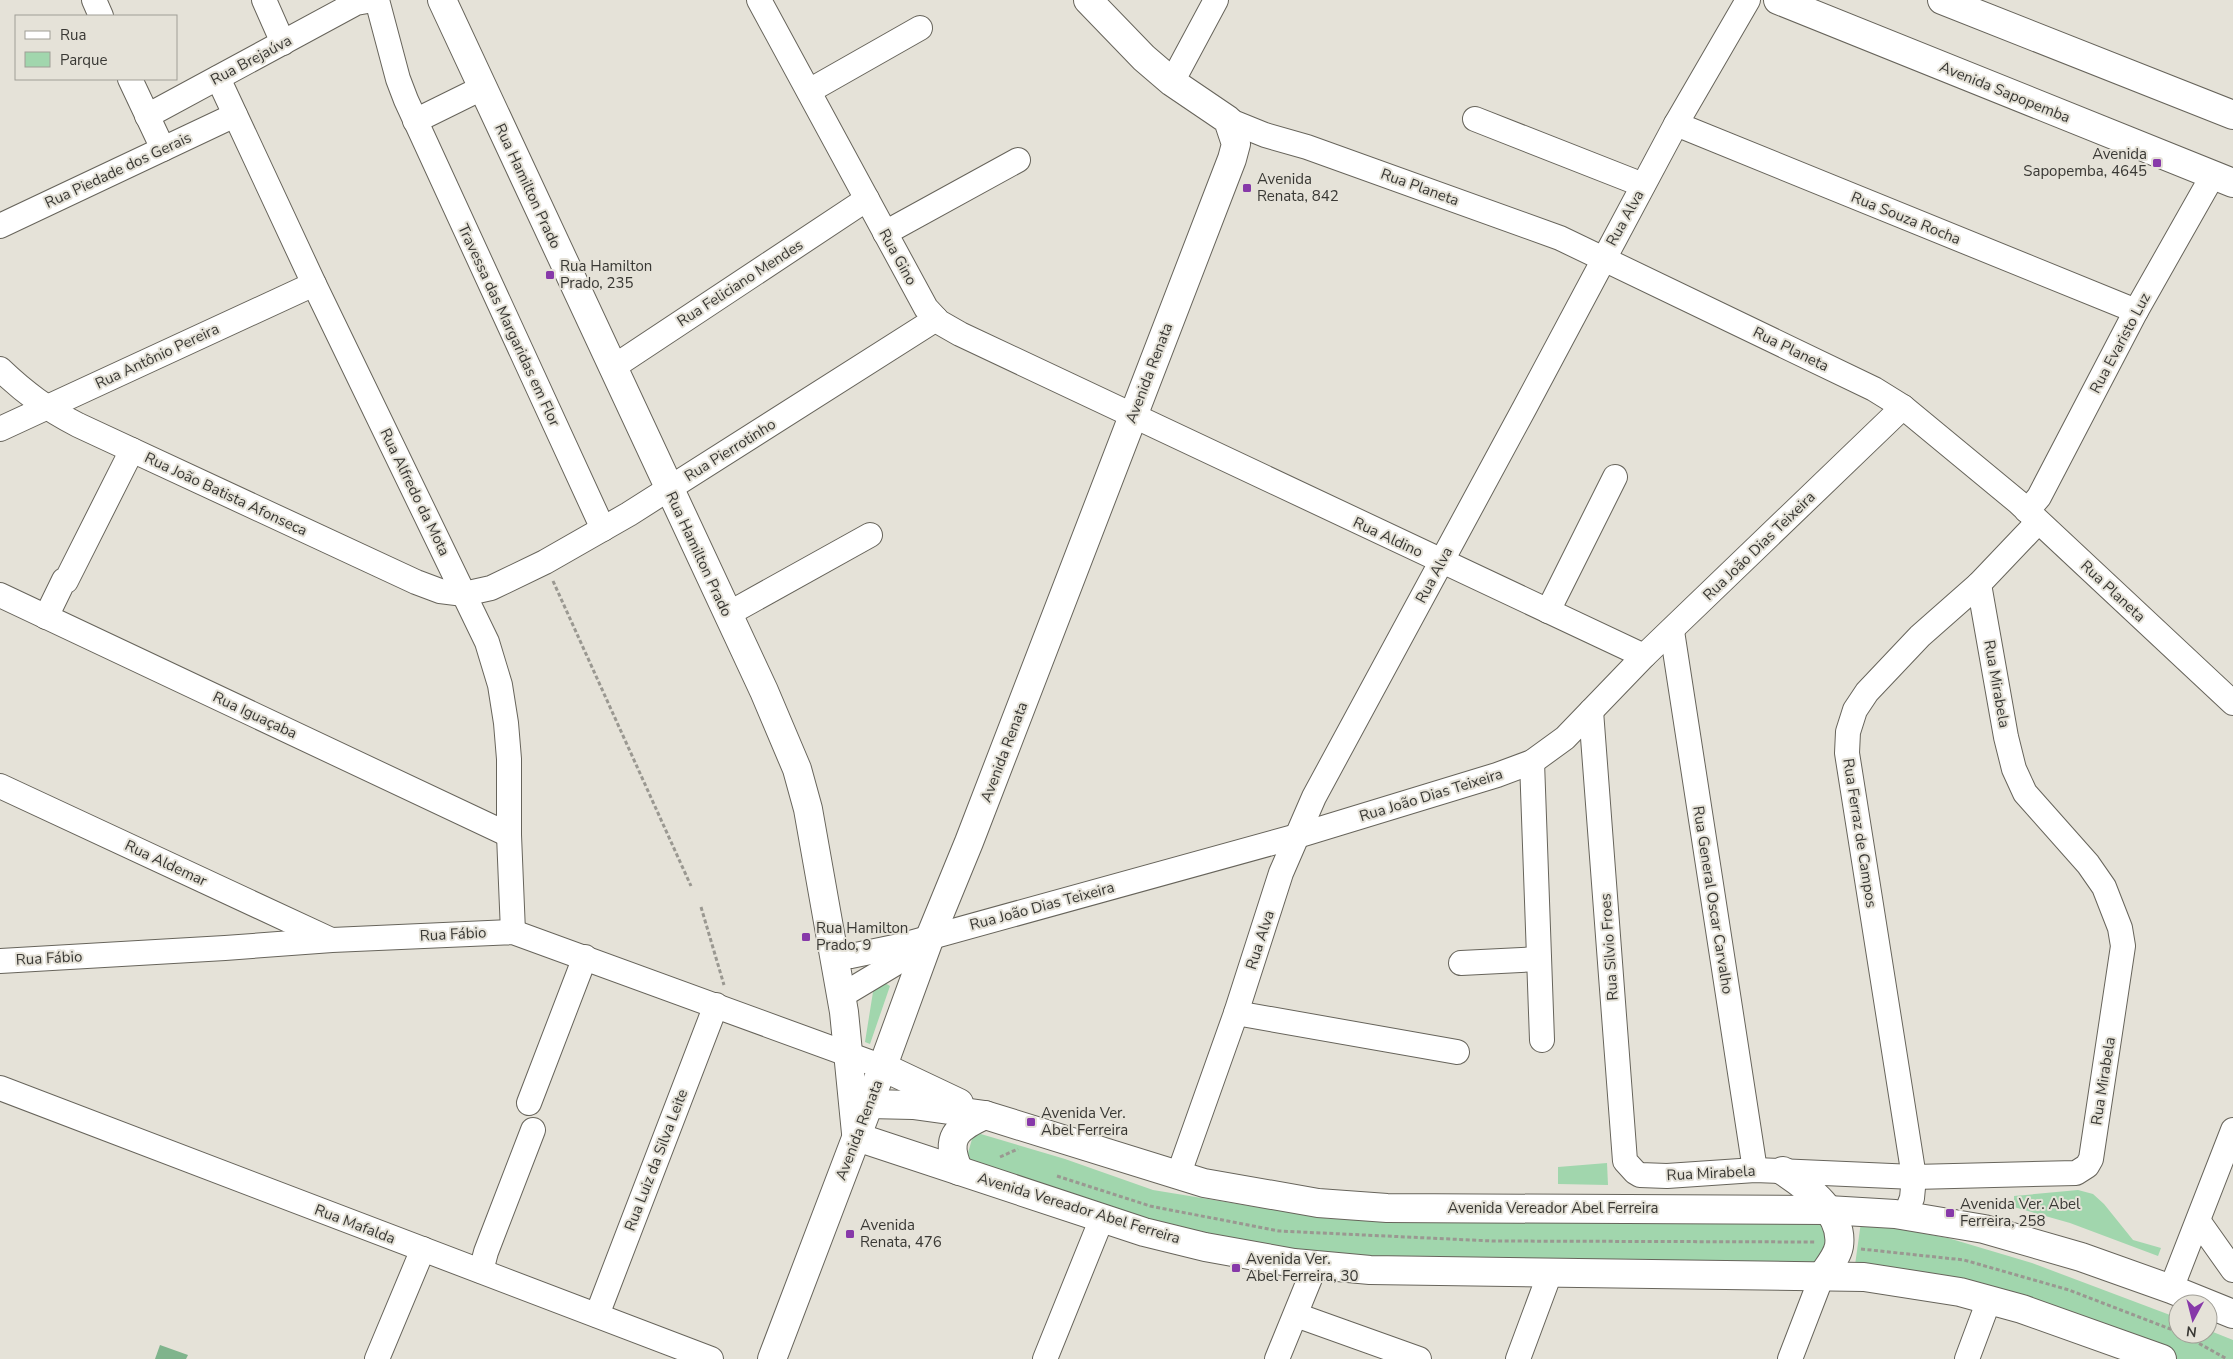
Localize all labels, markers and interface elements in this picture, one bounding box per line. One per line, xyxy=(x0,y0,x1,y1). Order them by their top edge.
legend xyxy=(15,15,178,80)
text: Rua xyxy=(60,25,86,45)
street label: Rua Brejaúva xyxy=(207,30,295,90)
text: Parque xyxy=(60,50,108,70)
street label: Avenida Sapopemba xyxy=(1937,57,2073,127)
street label: Rua Hamilton Prado xyxy=(490,120,566,252)
street label: Rua Piedade dos Gerais xyxy=(42,127,194,213)
place label: Avenida Sapopemba, 4645 xyxy=(2023,144,2147,181)
marker: Avenida Sapopemba, 4645 xyxy=(2151,157,2163,169)
street label: Rua Planeta xyxy=(1378,164,1462,210)
place label: Avenida Renata, 842 xyxy=(1257,169,1339,206)
marker: Avenida Renata, 842 xyxy=(1241,182,1253,194)
street label: Rua Alva xyxy=(1601,186,1649,250)
street label: Rua Souza Rocha xyxy=(1848,187,1964,249)
street label: Travessa das Margaridas em Flor xyxy=(453,221,565,430)
street label: Rua Gino xyxy=(874,225,922,289)
street label: Rua Feliciano Mendes xyxy=(673,235,807,331)
place label: Rua Hamilton Prado, 235 xyxy=(560,256,652,293)
marker: Rua Hamilton Prado, 235 xyxy=(544,269,556,281)
street label: Rua Evaristo Luz xyxy=(2085,289,2155,397)
street label: Rua Antônio Pereira xyxy=(92,319,222,393)
street label: Avenida Renata xyxy=(1121,320,1177,426)
street label: Rua Planeta xyxy=(1750,322,1832,376)
street label: Rua Pierrotinho xyxy=(681,414,779,486)
street label: Rua Alfredo da Mota xyxy=(375,425,455,559)
street label: Rua João Batista Afonseca xyxy=(142,448,310,540)
street label: Rua João Dias Teixeira xyxy=(1698,487,1820,605)
street label: Rua Hamilton Prado xyxy=(661,488,737,620)
street label: Rua Aldino xyxy=(1350,512,1426,562)
street label: Rua Alva xyxy=(1411,543,1457,607)
street label: Rua Planeta xyxy=(2076,556,2150,626)
street label: Rua Mirabela xyxy=(1979,638,2015,730)
street label: Rua Iguaçaba xyxy=(210,687,300,743)
street label: Avenida Renata xyxy=(976,699,1032,805)
street label: Rua Ferraz de Campos xyxy=(1838,757,1882,909)
street label: Rua João Dias Teixeira xyxy=(1357,764,1505,826)
street label: Rua General Oscar Carvalho xyxy=(1688,804,1738,996)
street label: Rua Aldemar xyxy=(122,835,211,891)
street label: Rua João Dias Teixeira xyxy=(967,877,1117,935)
street label: Rua Silvio Froes xyxy=(1595,893,1623,1001)
street label: Rua Alva xyxy=(1241,908,1279,972)
place label: Rua Hamilton Prado, 9 xyxy=(816,918,908,955)
street label: Rua Fábio xyxy=(419,922,487,946)
marker: Rua Hamilton Prado, 9 xyxy=(800,931,812,943)
street label: Rua Fábio xyxy=(15,946,83,970)
street label: Rua Mirabela xyxy=(2086,1036,2120,1126)
street label: Avenida Renata xyxy=(831,1077,887,1183)
street label: Rua Luiz da Silva Leite xyxy=(620,1086,692,1234)
place label: Avenida Ver. Abel Ferreira xyxy=(1041,1103,1128,1140)
marker: Avenida Ver. Abel Ferreira xyxy=(1025,1116,1037,1128)
street label: Rua Mirabela xyxy=(1666,1161,1756,1185)
street label: Avenida Vereador Abel Ferreira xyxy=(975,1168,1183,1248)
place label: Avenida Ver. Abel Ferreira, 258 xyxy=(1960,1194,2081,1231)
street label: Avenida Vereador Abel Ferreira xyxy=(1448,1198,1658,1218)
street label: Rua Mafalda xyxy=(312,1199,398,1249)
marker: Avenida Ver. Abel Ferreira, 258 xyxy=(1944,1207,1956,1219)
place label: Avenida Renata, 476 xyxy=(860,1215,942,1252)
marker: Avenida Renata, 476 xyxy=(844,1228,856,1240)
place label: Avenida Ver. Abel Ferreira, 30 xyxy=(1246,1249,1359,1286)
marker: Avenida Ver. Abel Ferreira, 30 xyxy=(1230,1262,1242,1274)
north arrow xyxy=(2168,1294,2218,1344)
text: N xyxy=(2185,1321,2198,1341)

